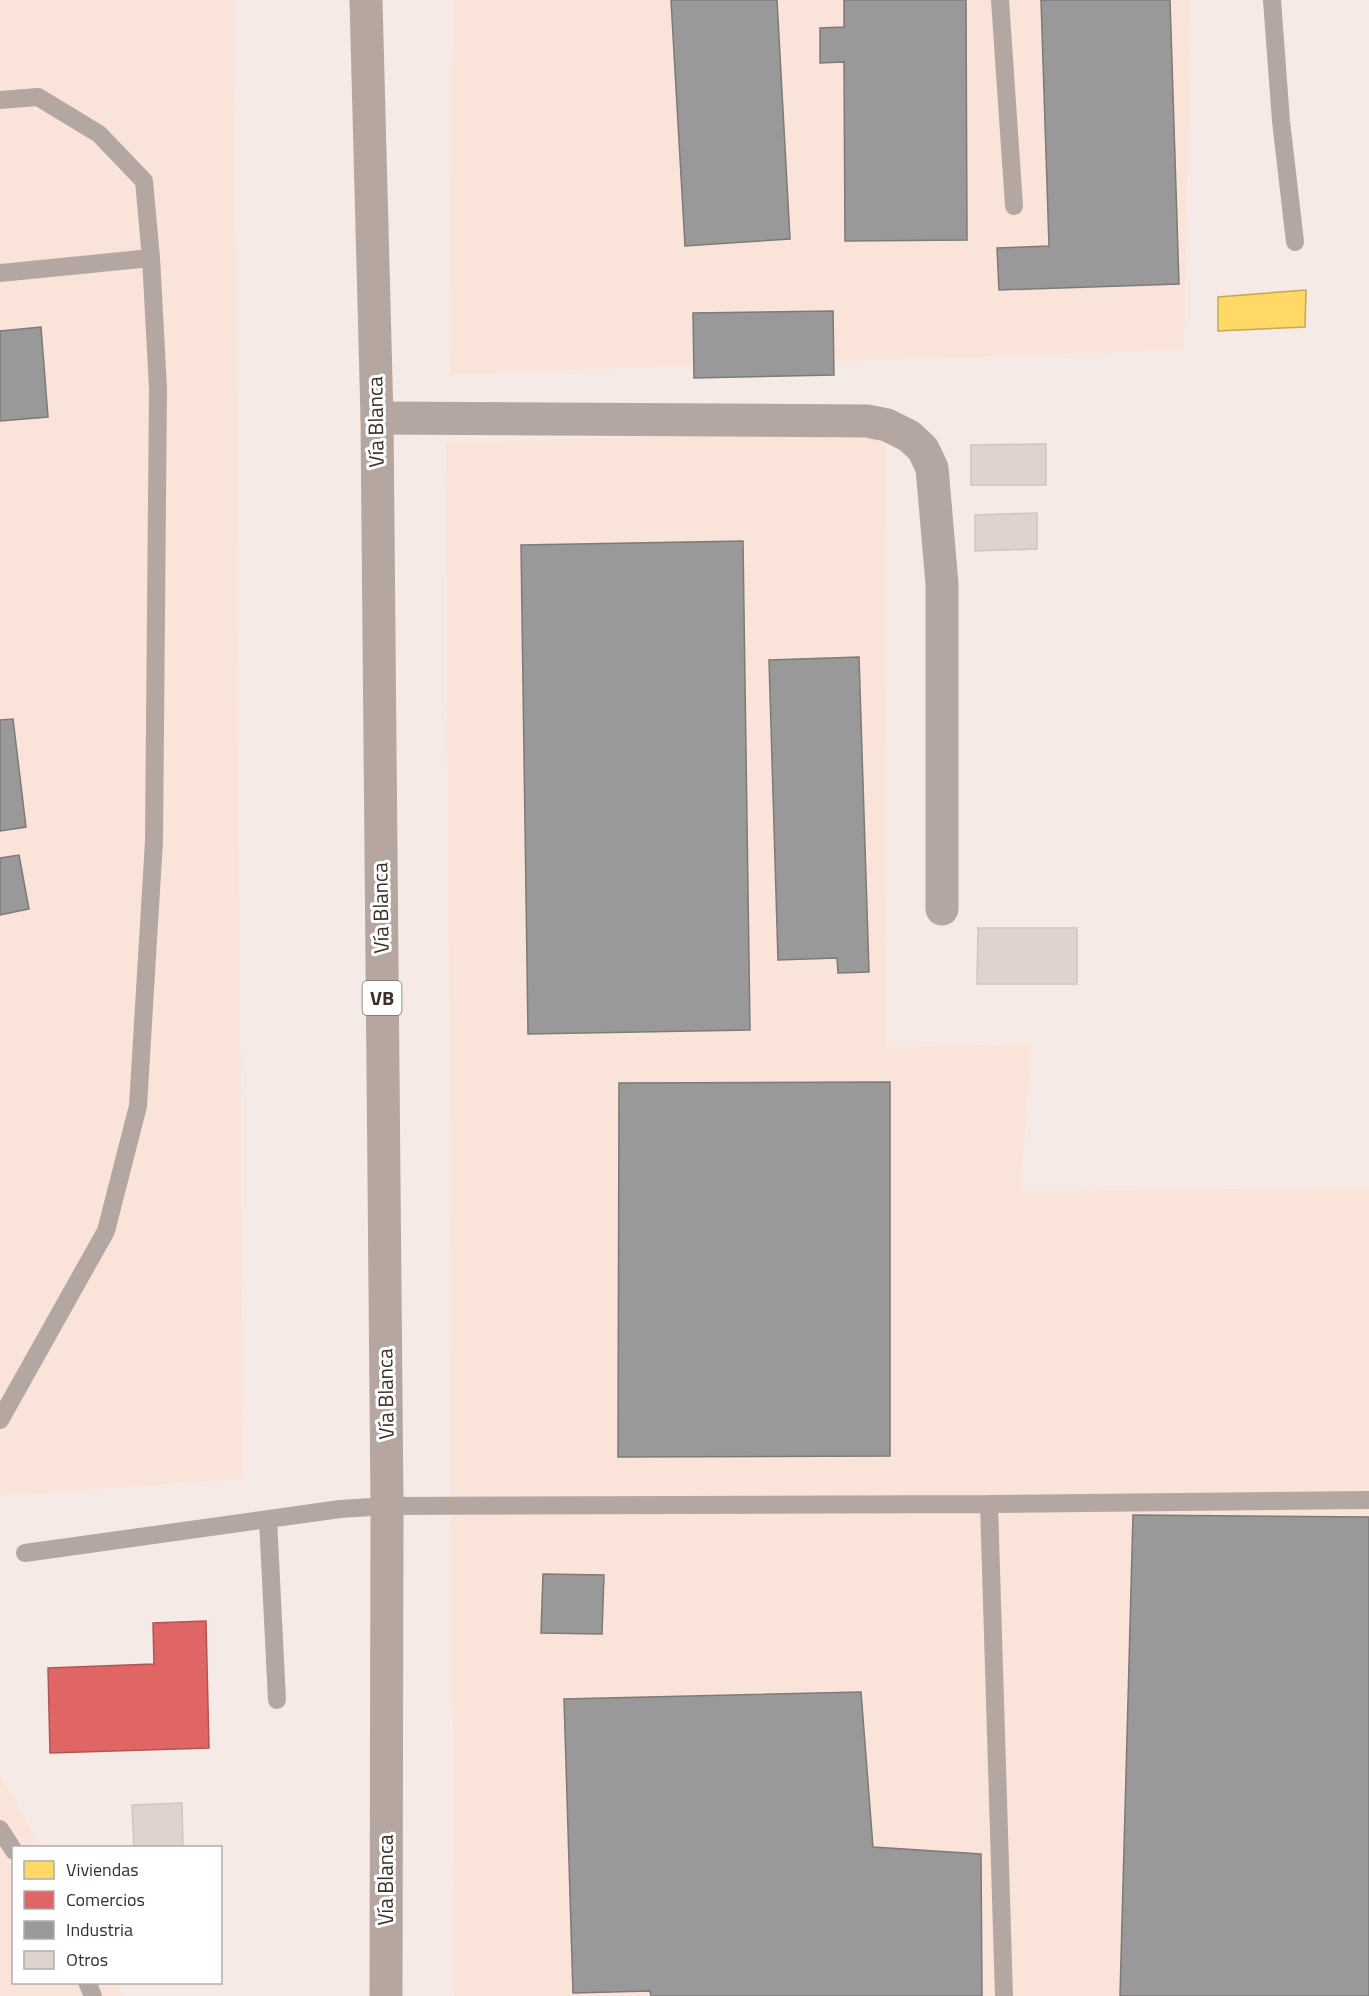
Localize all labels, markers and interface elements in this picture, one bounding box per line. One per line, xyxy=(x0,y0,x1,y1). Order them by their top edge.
street label: Vía Blanca xyxy=(358,376,392,468)
street label: Vía Blanca xyxy=(363,862,397,954)
road number: VB xyxy=(362,981,401,1015)
street label: Vía Blanca xyxy=(368,1348,402,1440)
street label: Vía Blanca xyxy=(369,1834,401,1926)
legend xyxy=(12,1846,222,1984)
text: Viviendas xyxy=(66,1856,139,1883)
text: Comercios xyxy=(66,1886,145,1913)
text: Industria xyxy=(66,1916,133,1943)
text: Otros xyxy=(66,1946,108,1973)

